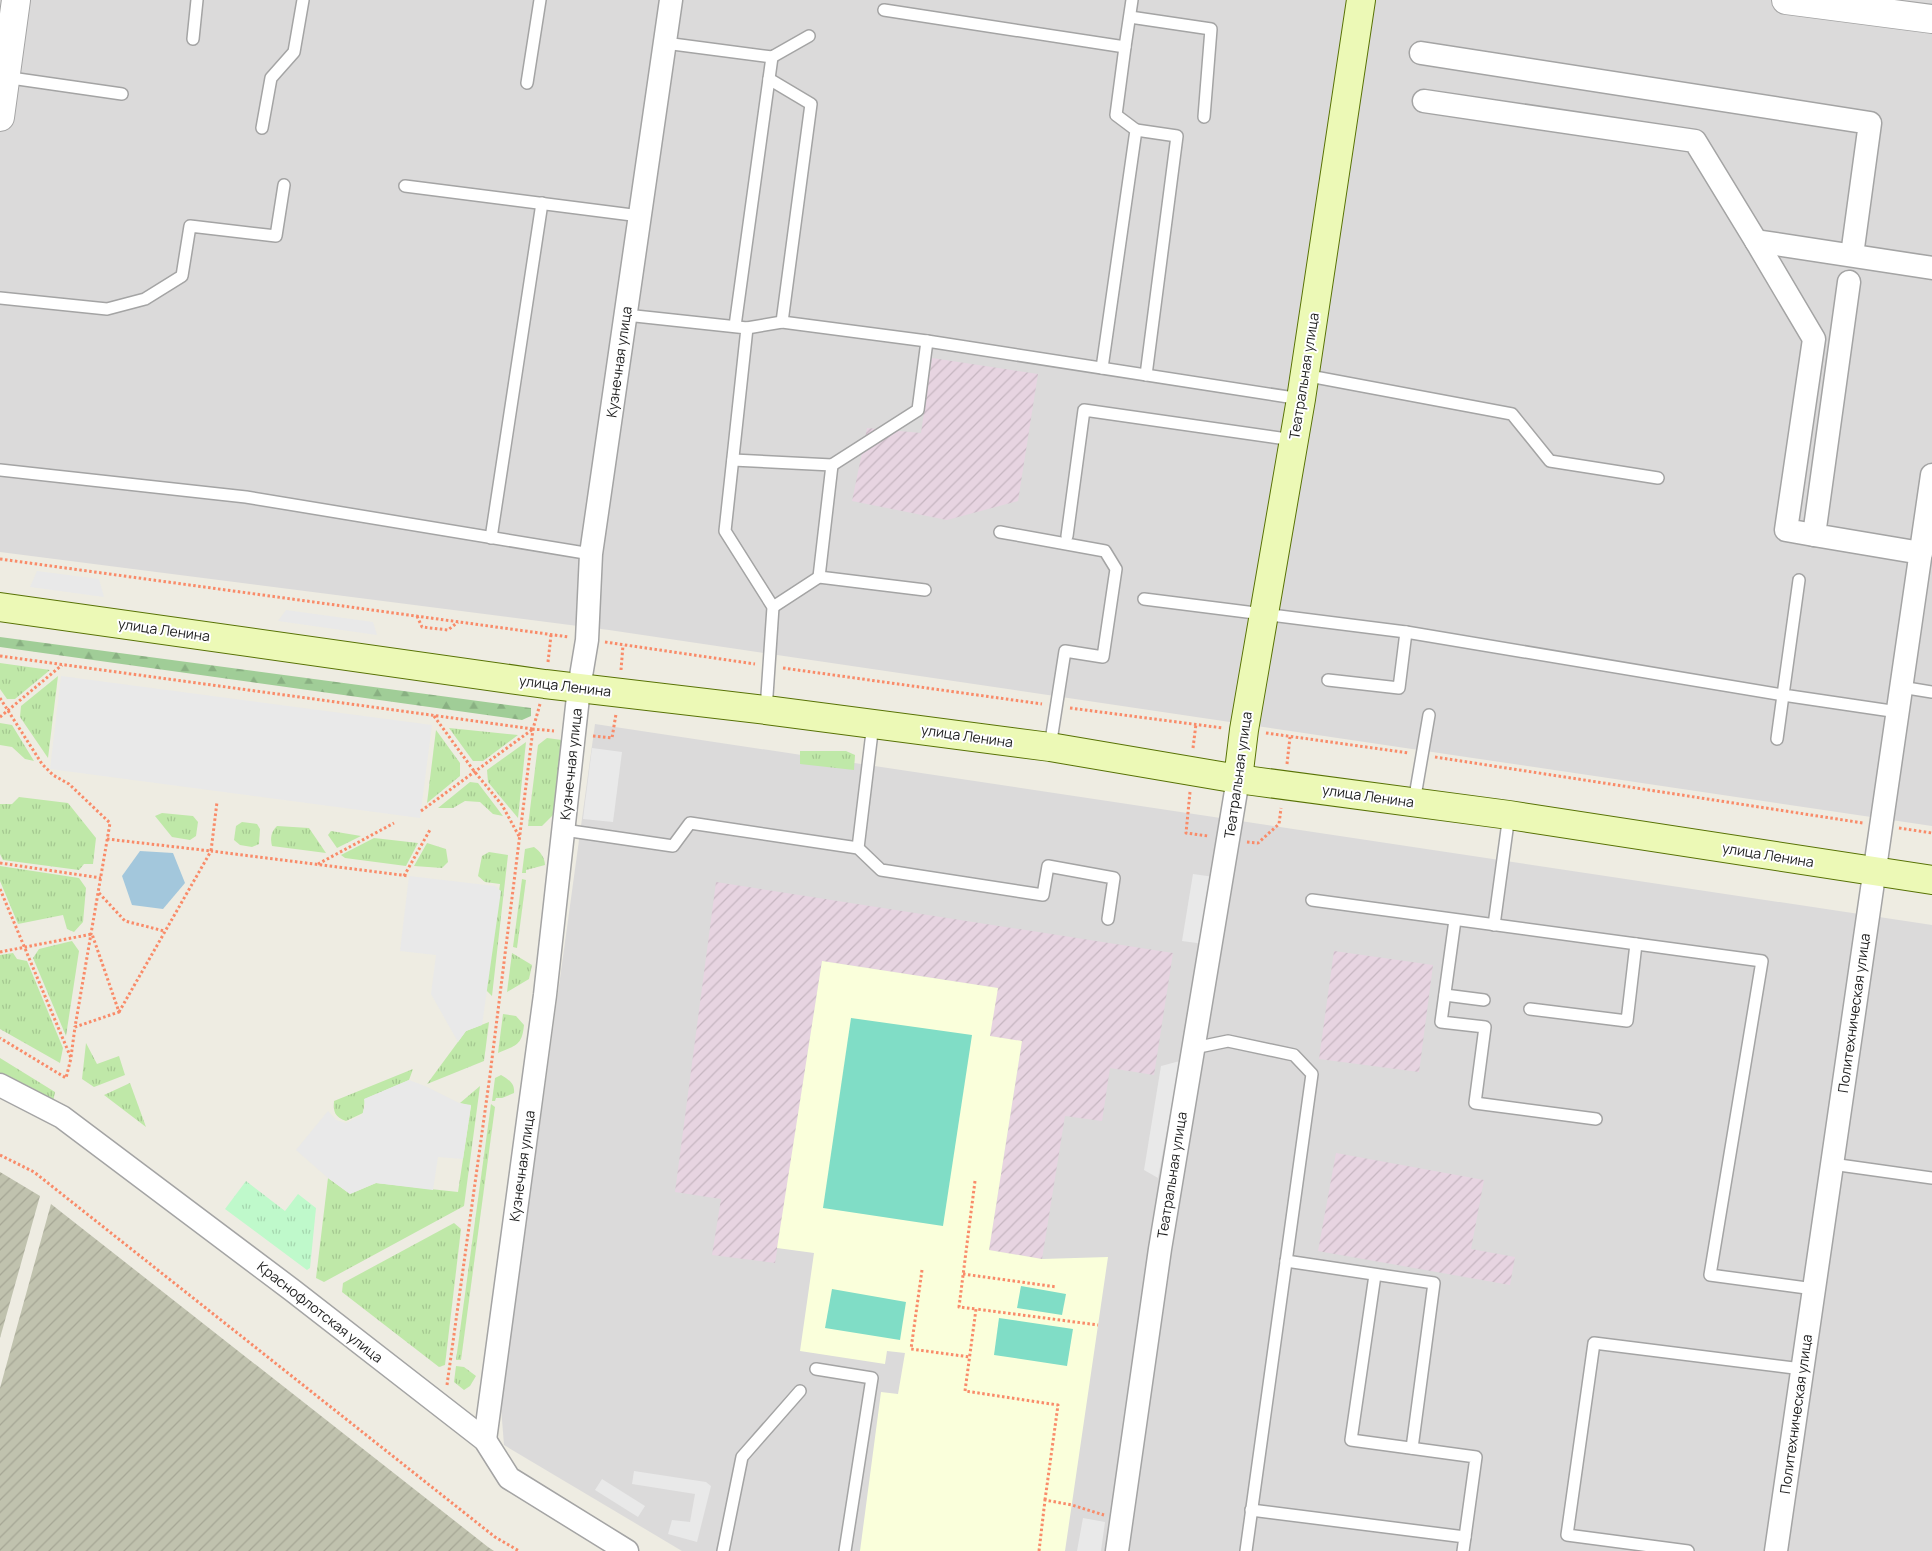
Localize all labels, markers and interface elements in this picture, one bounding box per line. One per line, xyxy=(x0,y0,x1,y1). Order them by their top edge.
street label: Кузнечная улица xyxy=(601,305,636,419)
street label: Театральная улица xyxy=(1284,311,1323,441)
street label: улица Ленина xyxy=(117,614,211,645)
street label: улица Ленина xyxy=(518,670,612,701)
street label: Кузнечная улица xyxy=(555,707,586,821)
street label: Театральная улица xyxy=(1219,710,1256,840)
street label: улица Ленина xyxy=(920,720,1014,751)
street label: улица Ленина xyxy=(1321,780,1415,811)
street label: улица Ленина xyxy=(1721,838,1815,871)
street label: Политехническая улица xyxy=(1833,932,1874,1094)
street label: Кузнечная улица xyxy=(504,1109,539,1223)
street label: Театральная улица xyxy=(1152,1110,1191,1240)
street label: Краснофлотская улица xyxy=(254,1257,387,1367)
street label: Политехническая улица xyxy=(1775,1333,1816,1495)

